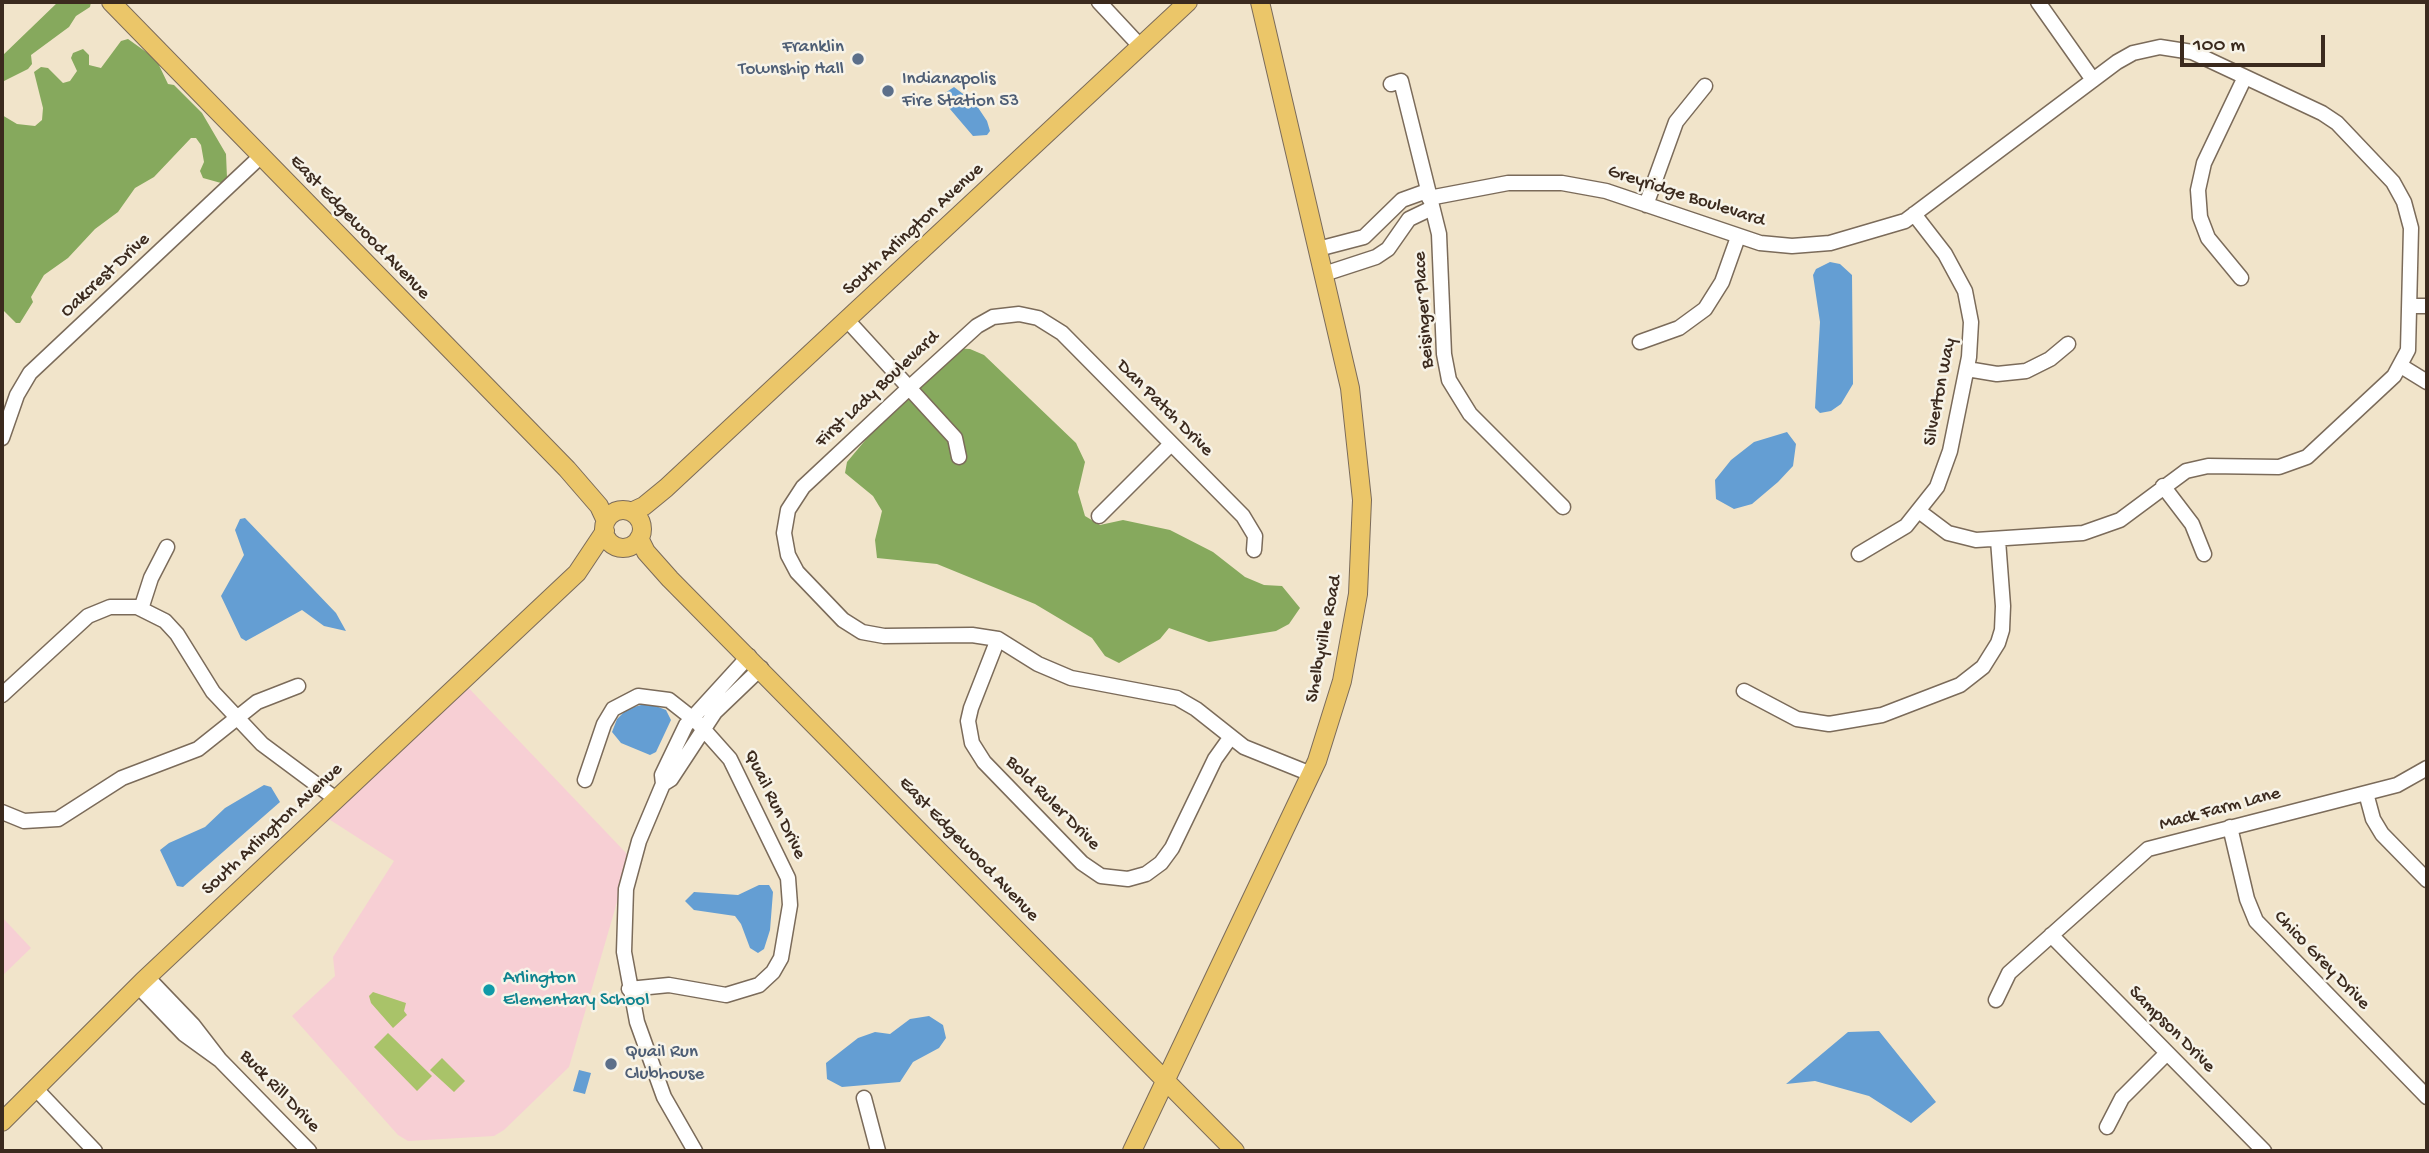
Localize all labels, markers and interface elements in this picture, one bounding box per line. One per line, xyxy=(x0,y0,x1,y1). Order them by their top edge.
scale bar xyxy=(2184,21,2329,65)
text: 100 m xyxy=(2193,34,2245,59)
place label: Franklin Township Hall xyxy=(738,37,844,81)
marker: Franklin Township Hall xyxy=(850,51,866,67)
place label: Indianapolis Fire Station 53 xyxy=(902,69,1019,113)
marker: Indianapolis Fire Station 53 xyxy=(880,83,896,99)
street label: East Edgewood Avenue xyxy=(284,151,434,305)
street label: South Arlington Avenue xyxy=(839,159,989,301)
street label: Greyridge Boulevard xyxy=(1604,161,1768,233)
street label: Oakcrest Drive xyxy=(56,229,156,323)
street label: Beisinger Place xyxy=(1410,251,1440,369)
street label: First Lady Boulevard xyxy=(811,327,945,453)
street label: Silverton Way xyxy=(1919,336,1963,448)
street label: Dan Patch Drive xyxy=(1111,356,1217,462)
street label: Shelbyville Road xyxy=(1301,573,1349,705)
street label: Quail Run Drive xyxy=(738,747,810,863)
street label: Bold Ruler Drive xyxy=(1000,752,1104,856)
street label: South Arlington Avenue xyxy=(198,759,348,901)
street label: East Edgewood Avenue xyxy=(893,773,1043,927)
street label: Mack Farm Lane xyxy=(2157,783,2283,837)
street label: Chico Grey Drive xyxy=(2268,907,2374,1015)
place label: Arlington Elementary School xyxy=(503,968,649,1012)
marker: Arlington Elementary School xyxy=(481,982,497,998)
street label: Sampson Drive xyxy=(2123,982,2219,1078)
place label: Quail Run Clubhouse xyxy=(625,1042,704,1086)
street label: Buck Rill Drive xyxy=(234,1046,324,1138)
marker: Quail Run Clubhouse xyxy=(603,1056,619,1072)

